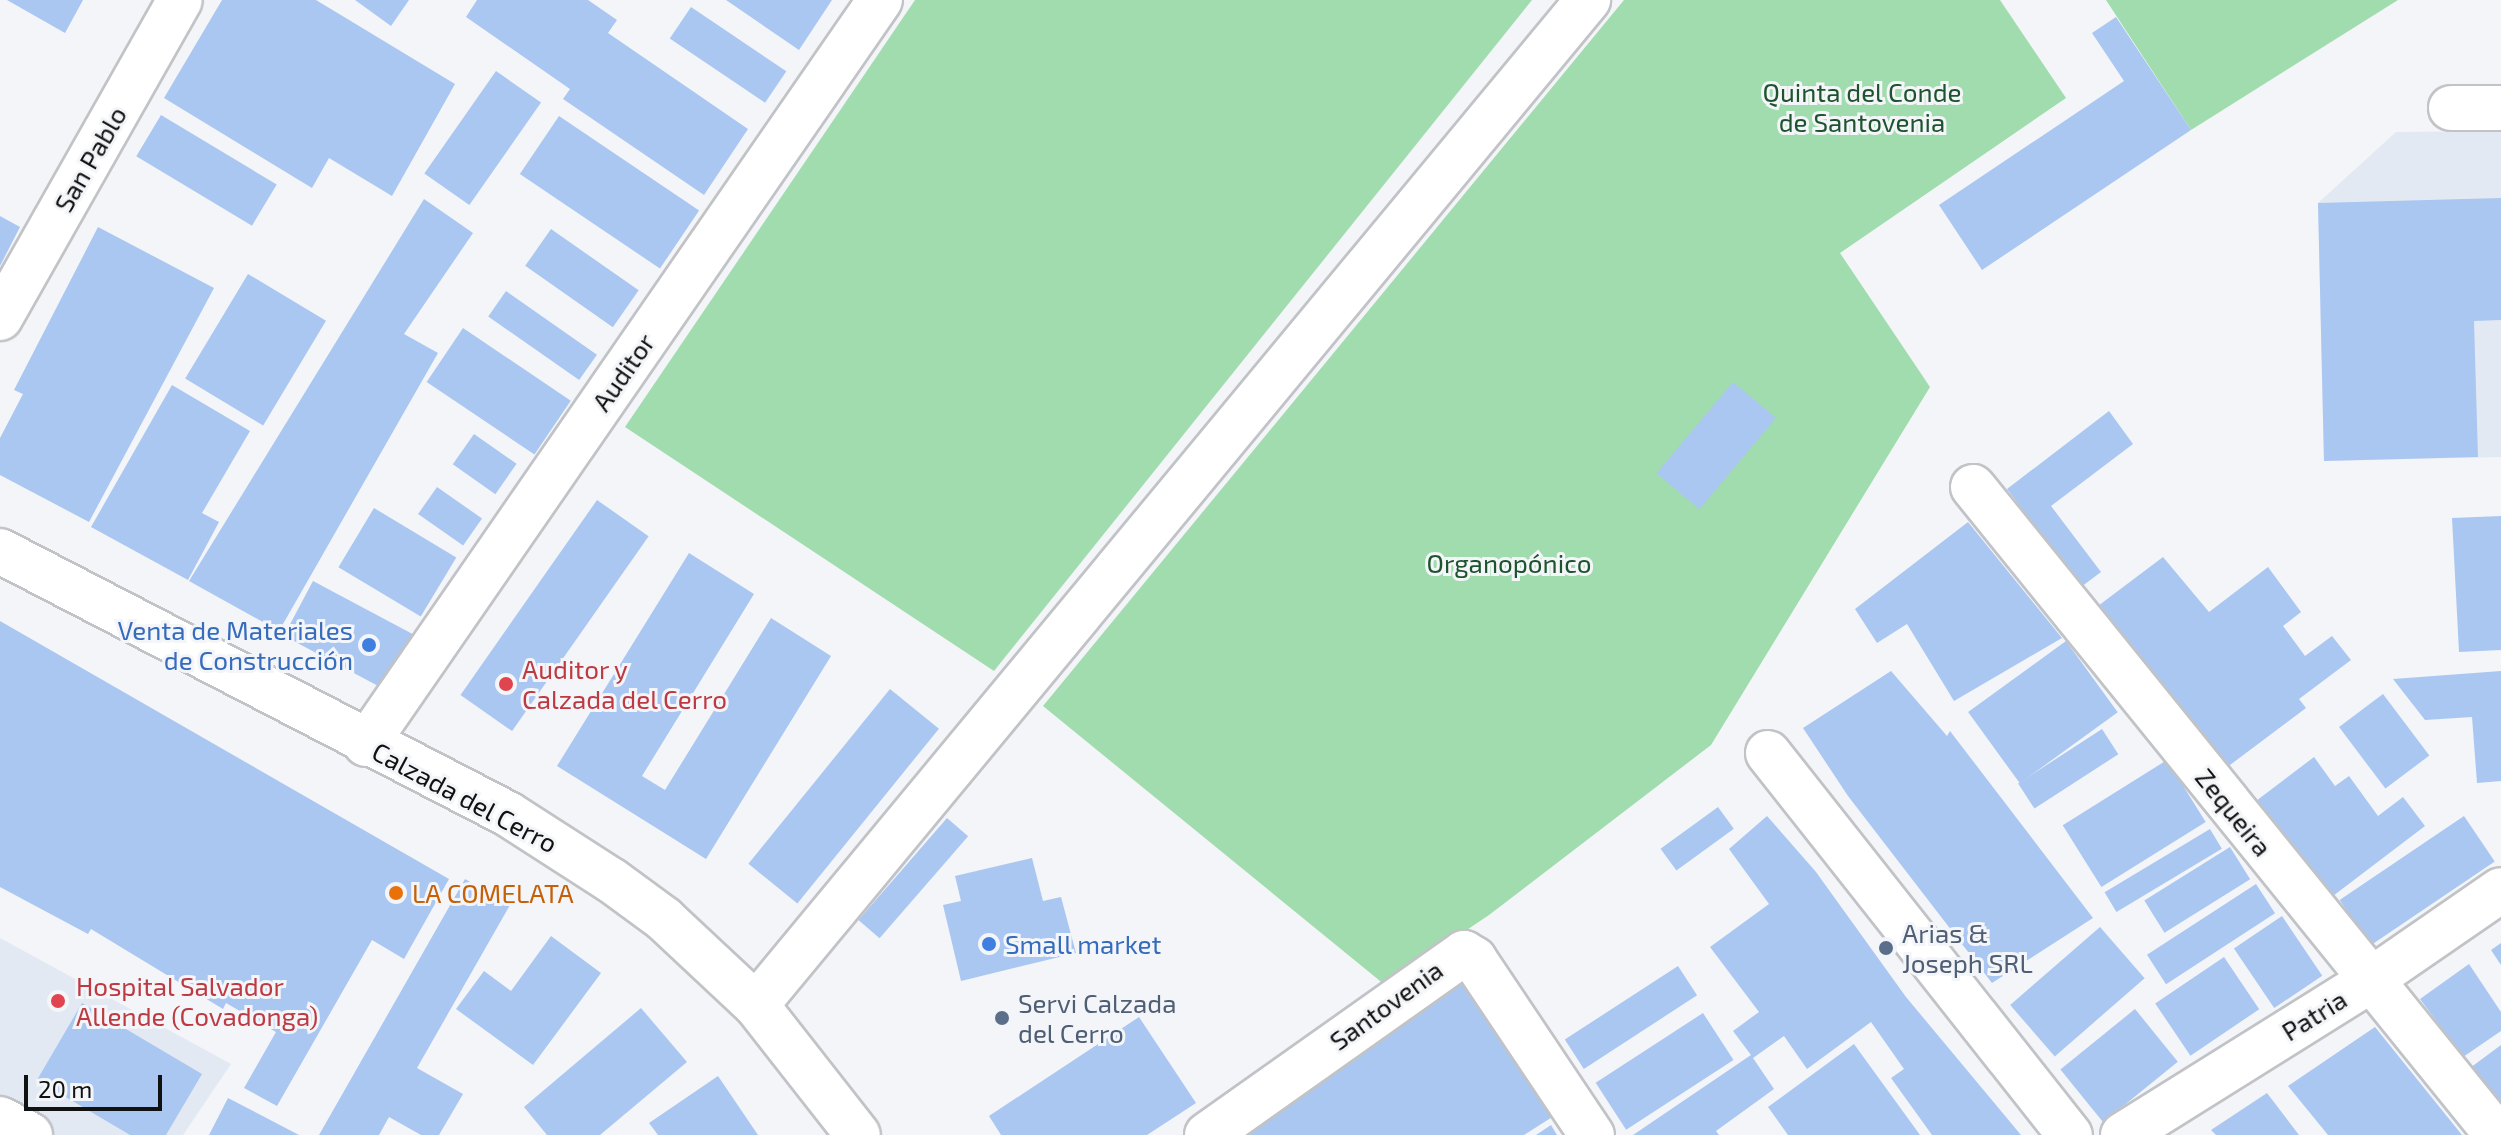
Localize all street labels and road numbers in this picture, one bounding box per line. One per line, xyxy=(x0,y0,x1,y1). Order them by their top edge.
street label: San Pablo xyxy=(47,101,133,217)
street label: Auditor xyxy=(585,327,661,417)
street label: Calzada del Cerro xyxy=(367,735,563,859)
street label: Zequeira xyxy=(2189,762,2279,862)
street label: Santovenia xyxy=(1323,954,1449,1056)
street label: Patria xyxy=(2276,983,2352,1047)

